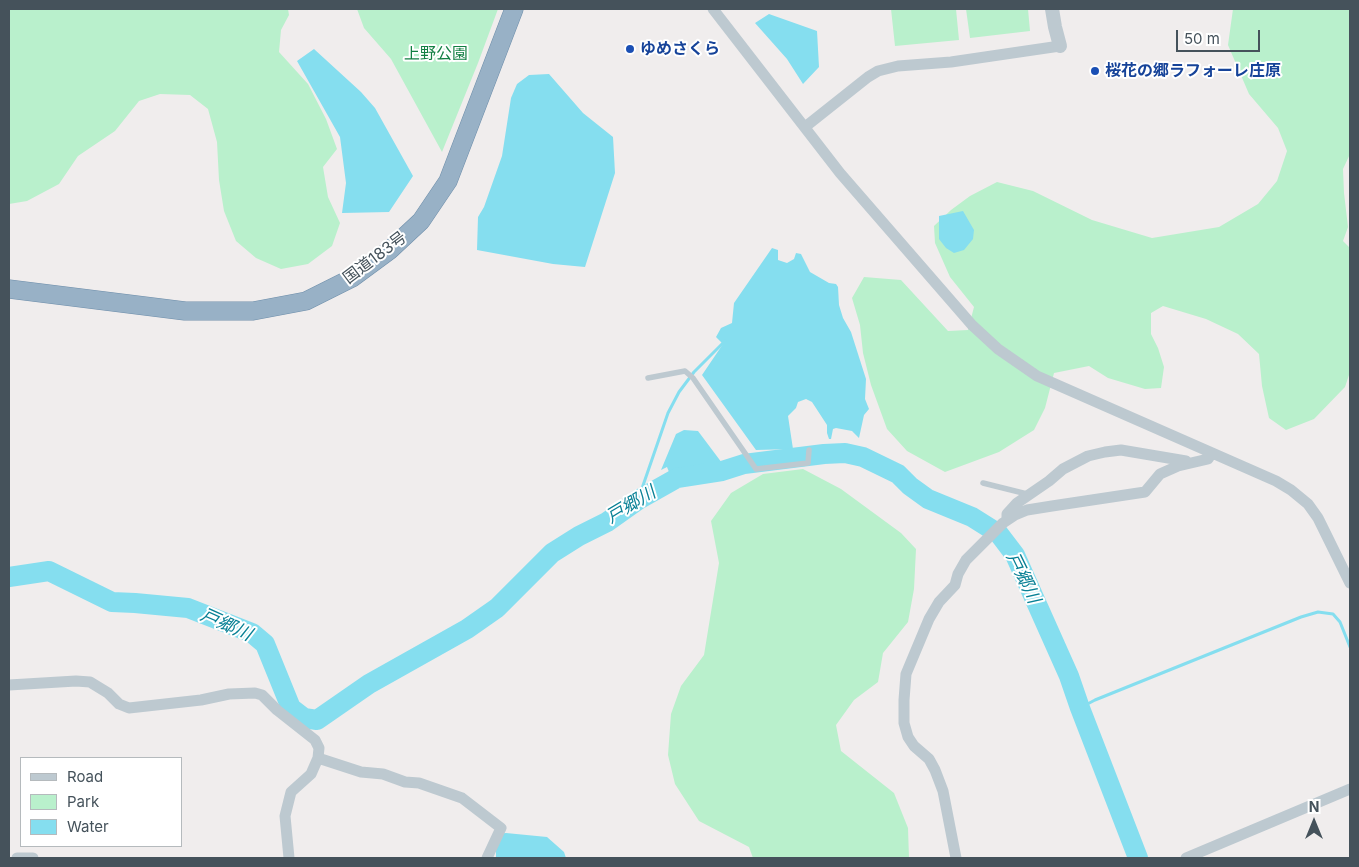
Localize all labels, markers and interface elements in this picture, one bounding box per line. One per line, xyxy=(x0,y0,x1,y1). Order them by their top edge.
scale bar xyxy=(1179,20,1263,52)
text: 50 m xyxy=(1184,29,1220,48)
place label: ゆめさくら xyxy=(640,39,720,59)
marker: ゆめさくら xyxy=(624,43,636,55)
park label: 上野公園 xyxy=(404,44,468,64)
place label: 桜花の郷ラフォーレ庄原 xyxy=(1105,61,1281,81)
marker: 桜花の郷ラフォーレ庄原 xyxy=(1089,65,1101,77)
street label: 国道183号 xyxy=(340,228,410,288)
water label: 戸郷川 xyxy=(602,482,660,528)
water label: 戸郷川 xyxy=(1001,549,1045,607)
water label: 戸郷川 xyxy=(197,604,255,646)
legend xyxy=(20,757,182,847)
text: Road xyxy=(67,767,103,786)
text: Park xyxy=(67,792,99,811)
north arrow xyxy=(1289,797,1339,847)
text: N xyxy=(1309,798,1319,815)
text: Water xyxy=(67,817,109,836)

